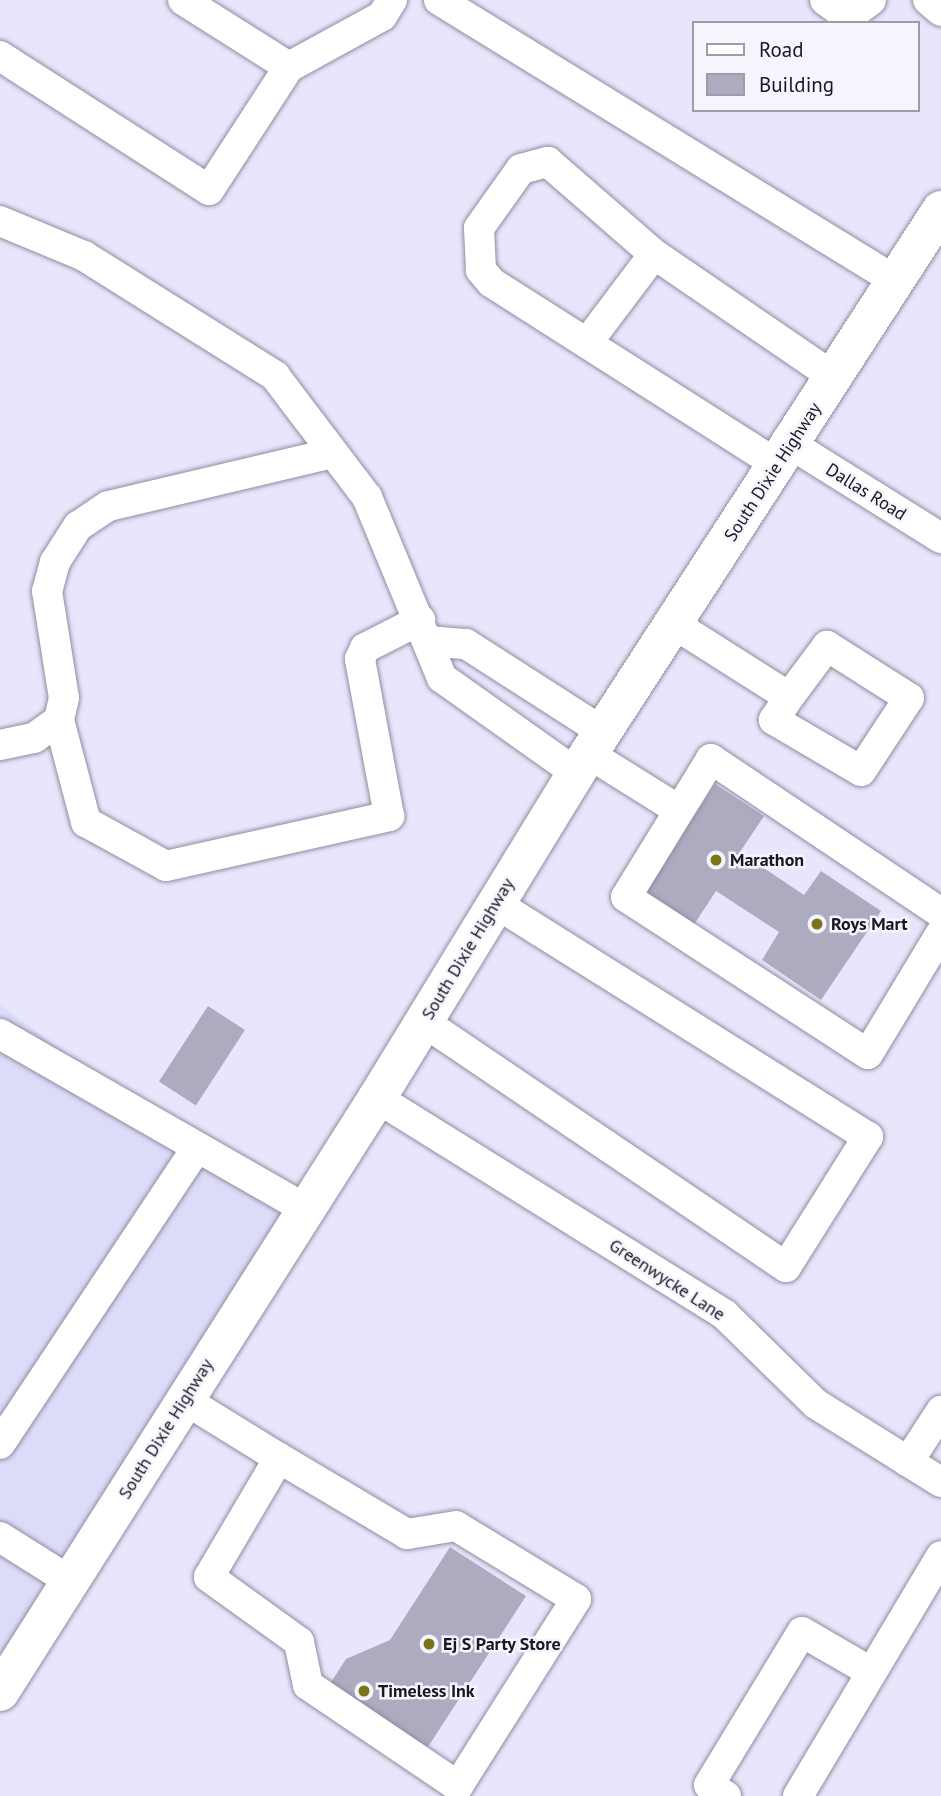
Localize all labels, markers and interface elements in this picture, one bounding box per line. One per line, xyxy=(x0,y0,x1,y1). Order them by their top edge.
legend xyxy=(692,21,920,112)
text: Road xyxy=(759,36,803,63)
text: Building xyxy=(759,71,834,98)
street label: South Dixie Highway xyxy=(720,398,826,546)
street label: Dallas Road xyxy=(822,459,910,525)
place label: Marathon xyxy=(730,849,804,871)
marker: Marathon xyxy=(708,852,724,868)
street label: South Dixie Highway xyxy=(417,874,519,1024)
place label: Roys Mart xyxy=(831,913,908,935)
marker: Roys Mart xyxy=(809,916,825,932)
street label: Greenwycke Lane xyxy=(605,1234,729,1326)
street label: South Dixie Highway xyxy=(114,1355,218,1503)
place label: Ej S Party Store xyxy=(443,1633,561,1655)
marker: Ej S Party Store xyxy=(421,1636,437,1652)
place label: Timeless Ink xyxy=(378,1680,475,1702)
marker: Timeless Ink xyxy=(356,1683,372,1699)

